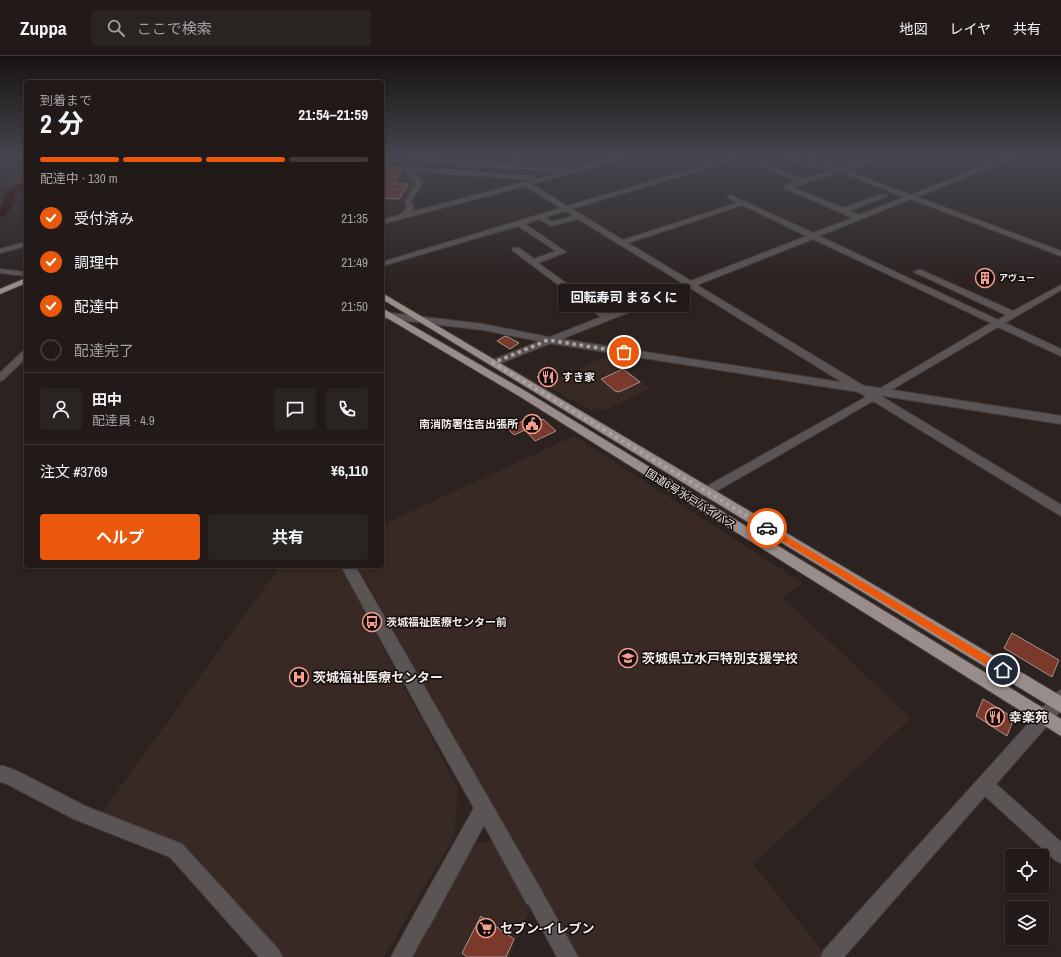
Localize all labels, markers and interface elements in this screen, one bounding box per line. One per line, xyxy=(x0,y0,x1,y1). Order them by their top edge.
search box xyxy=(91,10,371,46)
text: Zuppa xyxy=(20,15,67,41)
icon: search xyxy=(105,17,127,39)
text: ここで検索 xyxy=(137,18,212,39)
text: 地図 xyxy=(899,20,927,38)
text: レイヤ xyxy=(949,20,991,38)
text: 共有 xyxy=(1013,20,1041,38)
text: 到着まで xyxy=(40,92,92,109)
text: 21:54–21:59 xyxy=(298,104,368,125)
text: 2 分 xyxy=(40,106,84,141)
text: 配達中 · 130 m xyxy=(40,170,118,187)
icon: check xyxy=(40,207,62,229)
text: 受付済み xyxy=(74,208,134,229)
text: 21:35 xyxy=(341,210,368,227)
icon: check xyxy=(40,251,62,273)
text: 調理中 xyxy=(74,252,119,273)
text: 21:49 xyxy=(341,254,368,271)
building icon: アヴュー xyxy=(974,267,996,289)
place label: アヴュー xyxy=(999,272,1035,284)
callout: 回転寿司 まるくに xyxy=(558,284,690,312)
text: 回転寿司 まるくに xyxy=(571,289,677,306)
icon: check xyxy=(40,295,62,317)
text: 配達中 xyxy=(74,296,119,317)
text: 21:50 xyxy=(341,298,368,315)
pin xyxy=(607,335,641,369)
text: 配達完了 xyxy=(74,340,134,361)
icon: bag xyxy=(613,341,635,363)
restaurant icon: すき家 xyxy=(537,366,559,388)
place label: すき家 xyxy=(562,370,595,384)
button: person xyxy=(40,388,82,430)
button: chat xyxy=(274,388,316,430)
button: phone xyxy=(326,388,368,430)
text: 田中 xyxy=(92,389,122,410)
text: 配達員 · 4.9 xyxy=(92,412,155,429)
public building icon: 南消防署住吉出張所 xyxy=(521,413,543,435)
place label: 南消防署住吉出張所 xyxy=(419,417,518,431)
text: ¥6,110 xyxy=(331,460,368,481)
text: 注文 #3769 xyxy=(40,461,108,482)
street label: 国道6号水戸バイパス xyxy=(643,466,739,532)
courier xyxy=(747,508,787,548)
button: ヘルプ xyxy=(40,514,200,560)
button: 共有 xyxy=(208,514,368,560)
icon: car xyxy=(756,517,778,539)
bus stop icon: 茨城福祉医療センター前 xyxy=(361,611,383,633)
place label: 茨城福祉医療センター前 xyxy=(386,615,507,629)
school or university icon: 茨城県立水戸特別支援学校 xyxy=(617,647,639,669)
place label: 茨城県立水戸特別支援学校 xyxy=(642,650,798,667)
pin xyxy=(986,653,1020,687)
icon: home xyxy=(992,659,1014,681)
hospital icon: 茨城福祉医療センター xyxy=(288,666,310,688)
place label: 茨城福祉医療センター xyxy=(313,669,443,686)
restaurant icon: 幸楽苑 xyxy=(984,706,1006,728)
place label: 幸楽苑 xyxy=(1009,709,1048,726)
map controls xyxy=(1005,849,1049,945)
button: locate xyxy=(1005,849,1049,893)
button: layers xyxy=(1005,901,1049,945)
supermarket icon: セブン-イレブン xyxy=(475,917,497,939)
place label: セブン-イレブン xyxy=(500,920,595,937)

